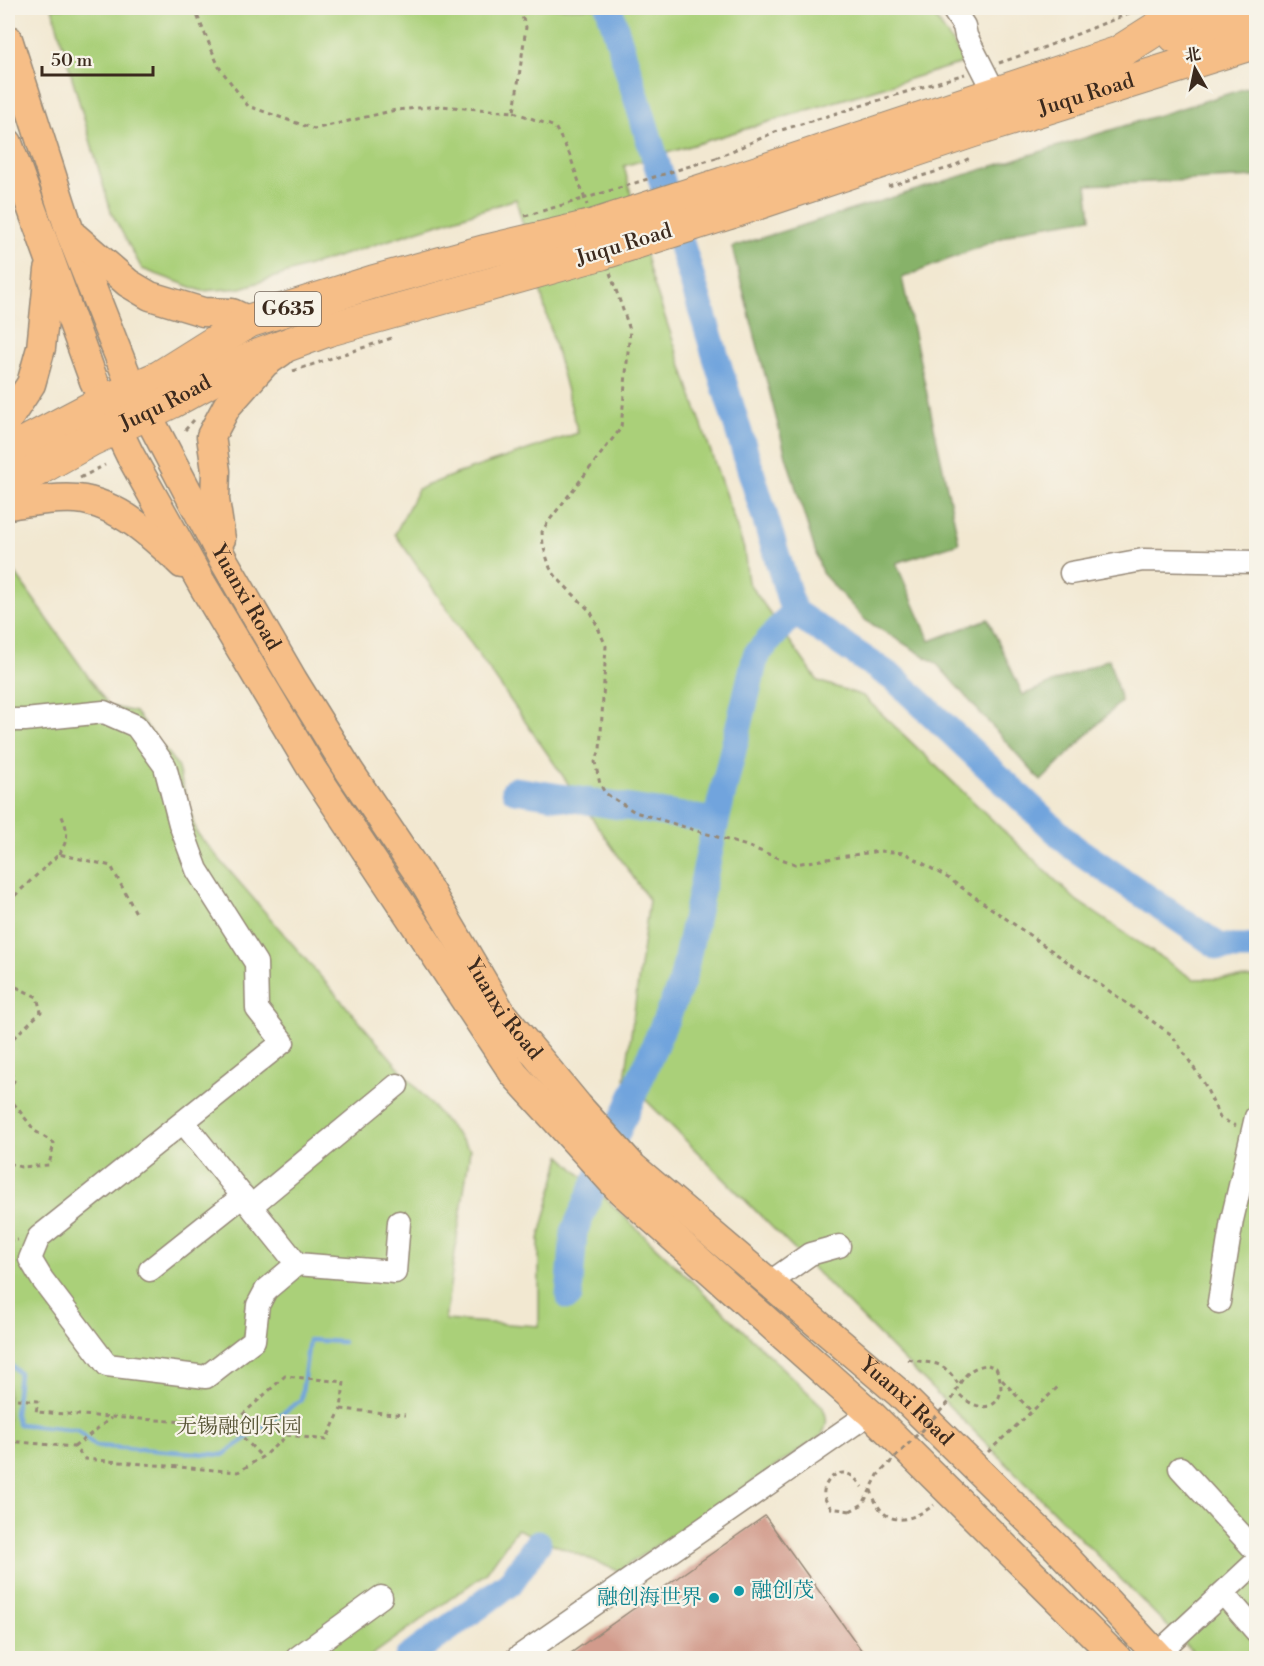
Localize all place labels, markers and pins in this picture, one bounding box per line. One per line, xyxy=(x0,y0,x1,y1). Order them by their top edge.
place label: 融创茂 xyxy=(751,1578,814,1604)
marker: 融创茂 xyxy=(732,1584,746,1598)
place label: 融创海世界 xyxy=(597,1585,702,1611)
marker: 融创海世界 xyxy=(707,1591,721,1605)

